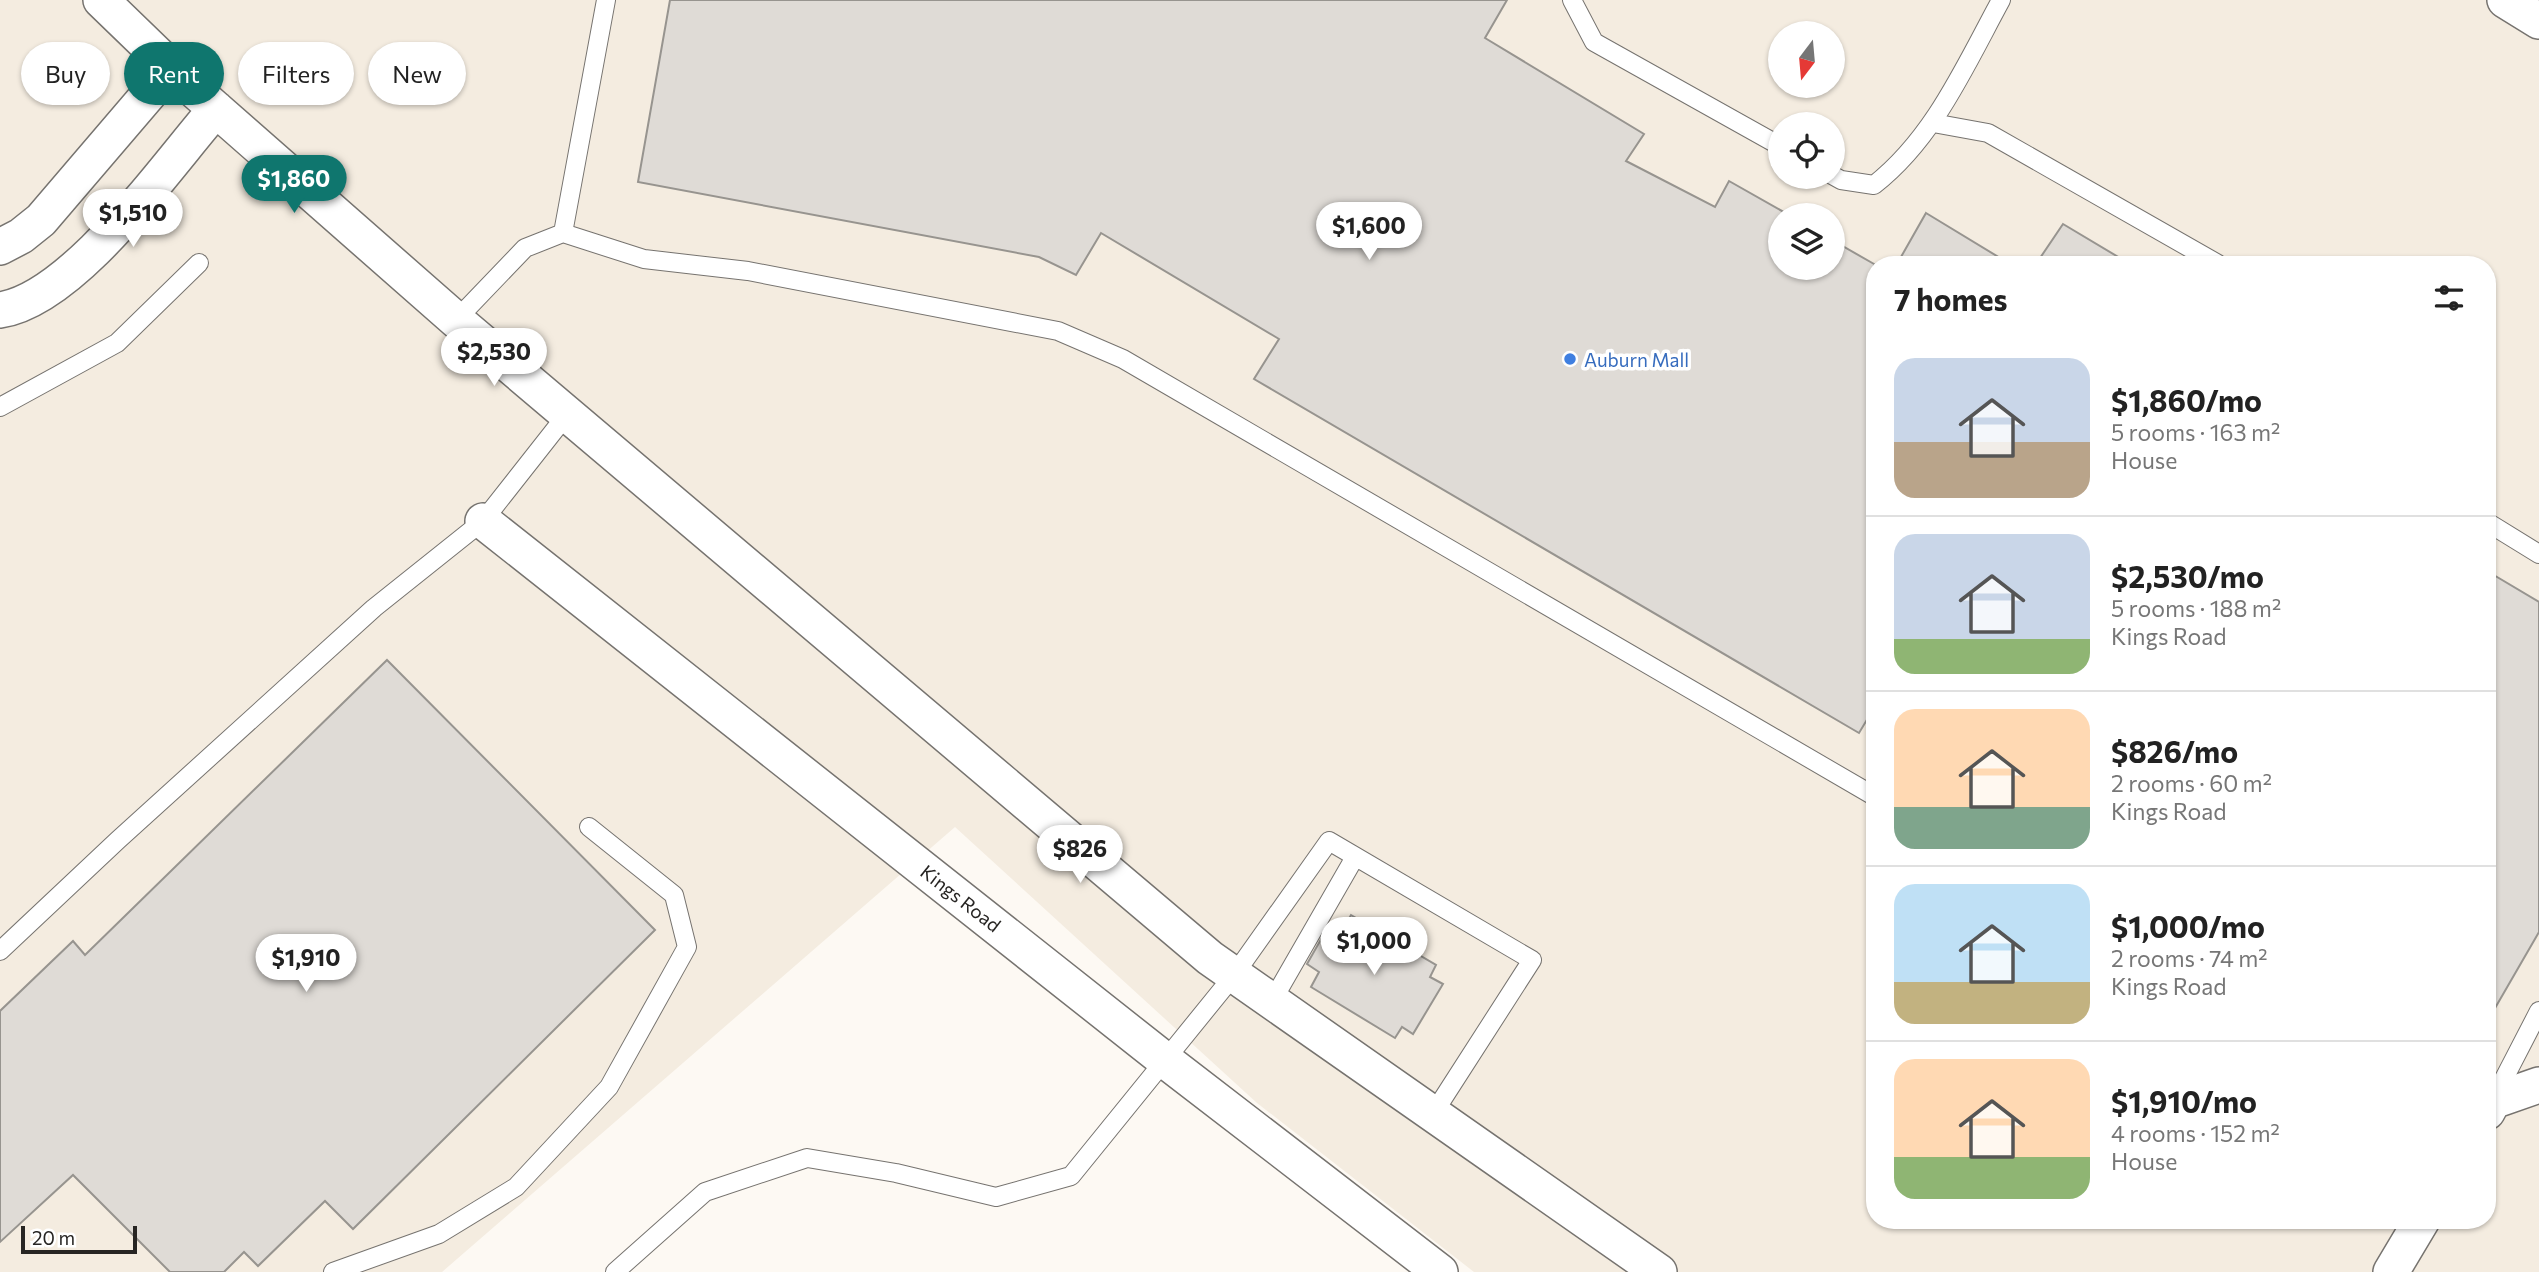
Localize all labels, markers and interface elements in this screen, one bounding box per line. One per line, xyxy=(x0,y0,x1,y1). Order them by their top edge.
north arrow xyxy=(1768,21,1844,98)
map controls xyxy=(1768,21,1845,280)
chip: Buy xyxy=(21,42,110,105)
chip: Rent xyxy=(124,42,224,105)
chip: Filters xyxy=(238,42,354,105)
chip: New xyxy=(368,42,466,105)
button: locate xyxy=(1768,112,1845,189)
pin: $1,860 xyxy=(237,156,351,215)
text: $1,860 xyxy=(258,164,330,192)
pin: $1,510 xyxy=(76,190,190,249)
text: $1,510 xyxy=(99,198,167,226)
pin: $1,600 xyxy=(1312,202,1426,262)
button: layers xyxy=(1768,203,1845,280)
text: $1,600 xyxy=(1332,211,1406,239)
icon: filters xyxy=(2430,279,2468,317)
text: 7 homes xyxy=(1894,280,2007,317)
pin: $2,530 xyxy=(437,328,551,388)
text: $2,530 xyxy=(457,337,531,365)
place label: Auburn Mall xyxy=(1584,348,1689,371)
marker: Auburn Mall xyxy=(1562,351,1578,367)
text: $1,860/mo xyxy=(2111,381,2262,418)
icon: home xyxy=(1950,386,2034,470)
text: 5 rooms · 163 m² xyxy=(2111,418,2280,446)
text: House xyxy=(2111,446,2177,474)
text: $2,530/mo xyxy=(2111,557,2264,594)
icon: home xyxy=(1950,562,2034,646)
text: 5 rooms · 188 m² xyxy=(2111,594,2281,622)
text: Kings Road xyxy=(2111,622,2227,650)
text: $826/mo xyxy=(2111,732,2238,769)
icon: home xyxy=(1950,737,2034,821)
text: 2 rooms · 60 m² xyxy=(2111,769,2272,797)
text: Kings Road xyxy=(2111,797,2227,825)
pin: $826 xyxy=(1039,826,1121,885)
text: $826 xyxy=(1053,834,1107,862)
street label: Kings Road xyxy=(916,860,1006,936)
text: $1,000/mo xyxy=(2111,907,2265,944)
icon: home xyxy=(1950,912,2034,996)
pin: $1,000 xyxy=(1317,918,1431,977)
text: $1,000 xyxy=(1337,926,1411,954)
pin: $1,910 xyxy=(249,934,363,994)
text: $1,910 xyxy=(272,943,340,971)
text: 2 rooms · 74 m² xyxy=(2111,944,2267,972)
text: Kings Road xyxy=(2111,972,2227,1000)
text: $1,910/mo xyxy=(2111,1082,2257,1119)
icon: home xyxy=(1950,1087,2034,1171)
text: 4 rooms · 152 m² xyxy=(2111,1119,2280,1147)
text: House xyxy=(2111,1147,2177,1175)
scale bar xyxy=(21,1223,136,1255)
text: 20 m xyxy=(32,1226,75,1249)

